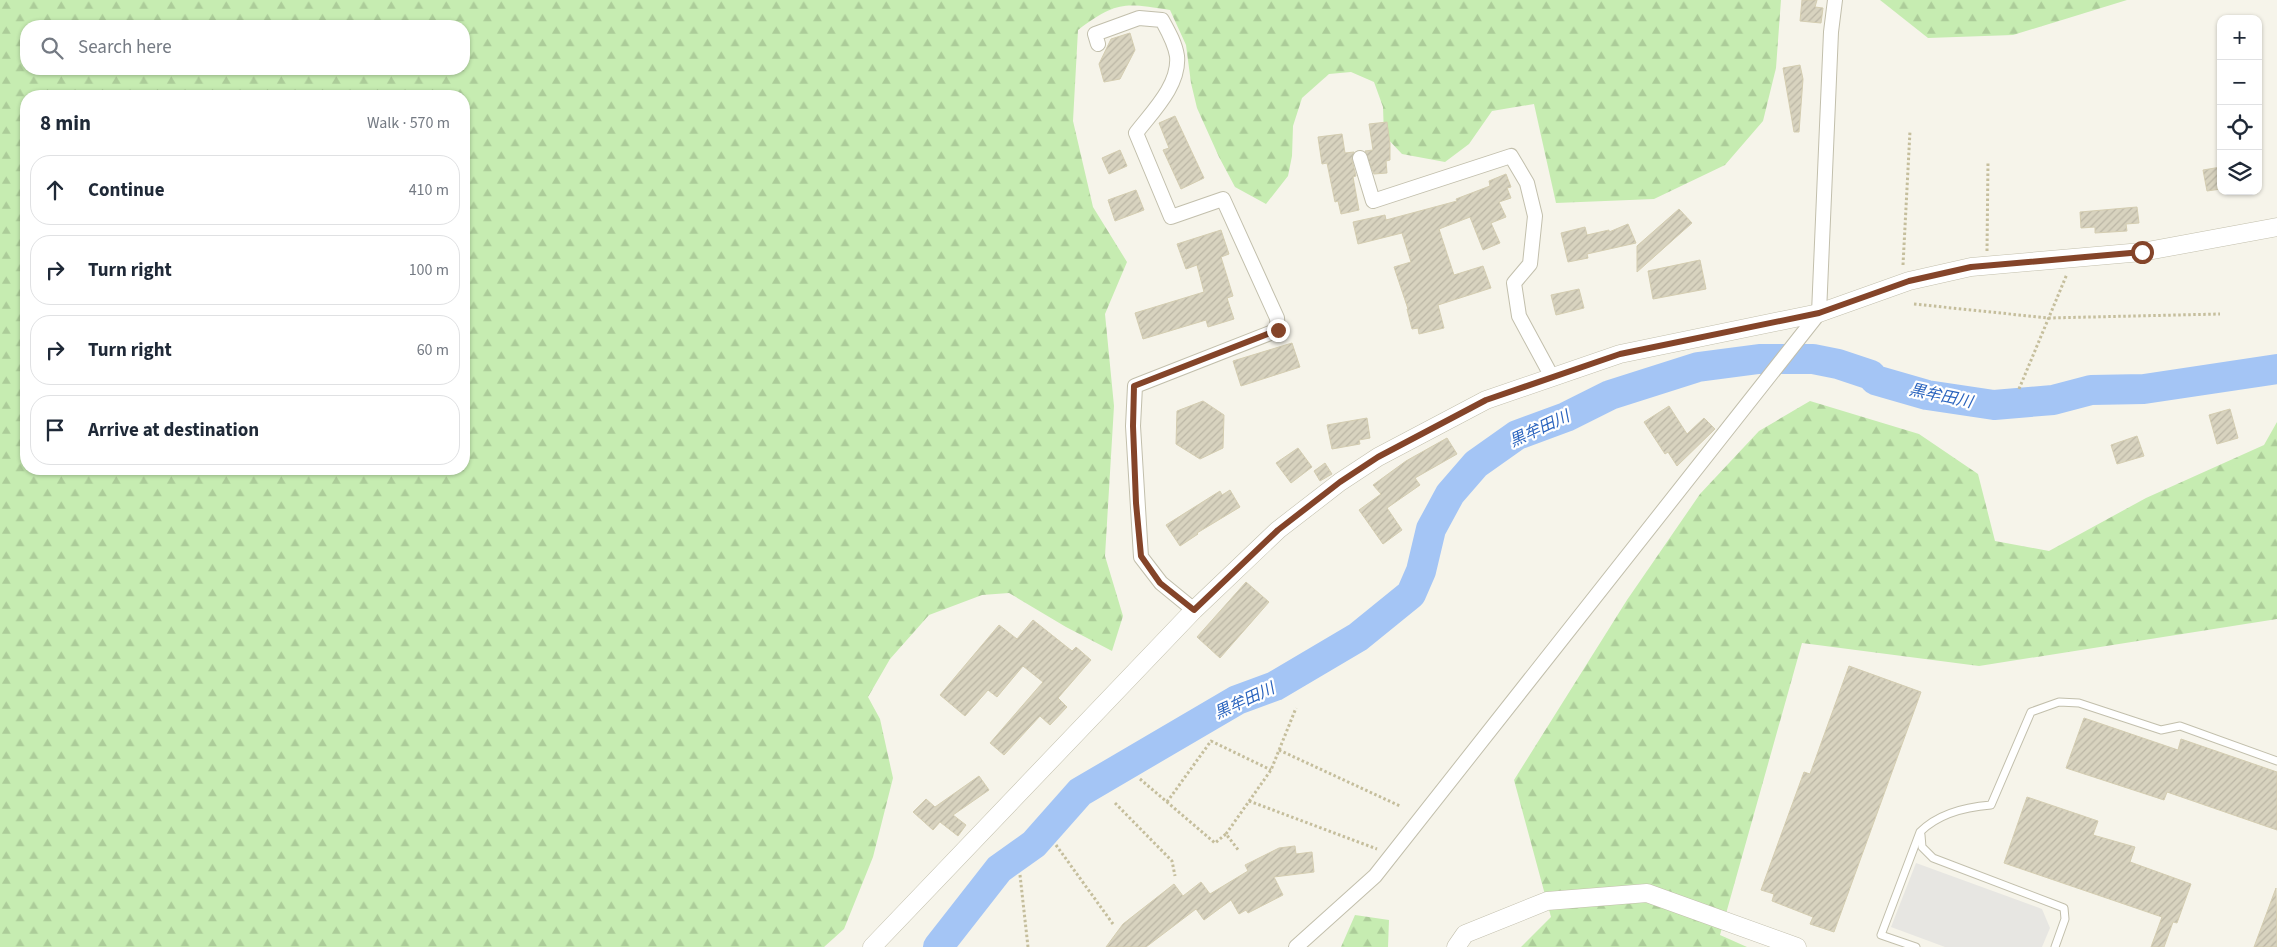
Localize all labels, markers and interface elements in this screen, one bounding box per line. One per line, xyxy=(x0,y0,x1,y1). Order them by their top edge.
map controls xyxy=(2217,15,2262,195)
button: + xyxy=(2217,15,2262,60)
search box xyxy=(20,20,470,75)
icon: search xyxy=(38,34,66,62)
text: Search here xyxy=(78,34,172,61)
button: − xyxy=(2217,60,2262,105)
button: locate xyxy=(2217,105,2262,150)
text: 8 min xyxy=(40,108,91,138)
text: Walk · 570 m xyxy=(367,112,450,134)
button: layers xyxy=(2217,150,2262,195)
icon: ahead xyxy=(41,176,69,204)
text: Continue xyxy=(88,177,165,204)
text: 410 m xyxy=(409,179,449,201)
route start xyxy=(2131,241,2154,264)
icon: right xyxy=(41,256,69,284)
text: Turn right xyxy=(88,257,172,284)
text: 100 m xyxy=(409,259,449,281)
route end xyxy=(1267,319,1290,342)
icon: right xyxy=(41,336,69,364)
text: Turn right xyxy=(88,337,172,364)
text: 60 m xyxy=(417,339,449,361)
water label: 黒牟田川 xyxy=(1907,379,1976,414)
water label: 黒牟田川 xyxy=(1506,405,1575,452)
icon: arrive xyxy=(41,416,69,444)
text: Arrive at destination xyxy=(88,417,259,444)
water label: 黒牟田川 xyxy=(1211,677,1280,724)

